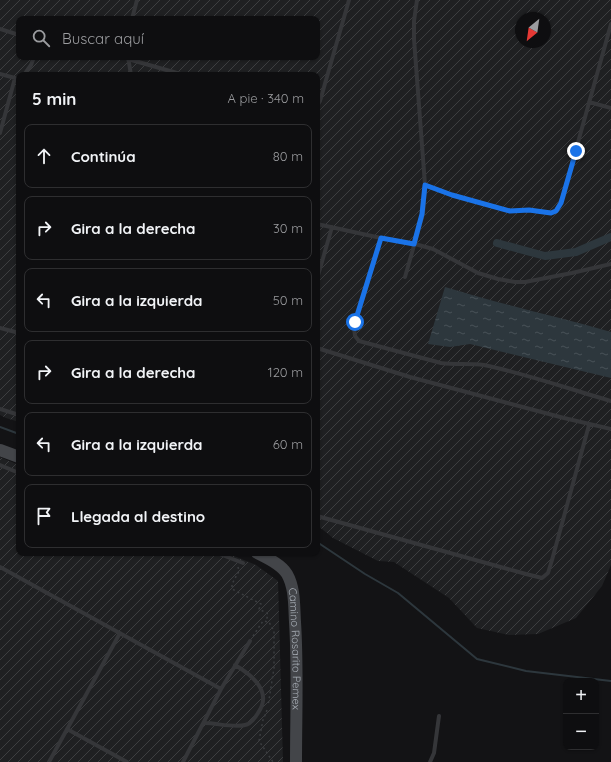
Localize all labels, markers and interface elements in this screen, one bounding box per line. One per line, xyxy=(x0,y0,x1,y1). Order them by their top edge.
north arrow xyxy=(515,12,551,48)
search box xyxy=(16,16,320,60)
icon: search xyxy=(30,27,52,49)
text: Buscar aquí xyxy=(62,29,144,48)
text: 5 min xyxy=(32,88,76,109)
text: A pie · 340 m xyxy=(228,90,304,106)
route end xyxy=(567,142,585,160)
icon: ahead xyxy=(33,145,55,167)
text: Continúa xyxy=(71,147,136,166)
text: 80 m xyxy=(273,148,303,164)
icon: right xyxy=(33,217,55,239)
text: Gira a la derecha xyxy=(71,219,196,238)
text: 30 m xyxy=(273,220,303,236)
icon: left xyxy=(33,289,55,311)
text: Gira a la izquierda xyxy=(71,291,203,310)
text: 50 m xyxy=(273,292,303,308)
route start xyxy=(346,313,364,331)
icon: right xyxy=(33,361,55,383)
text: Gira a la derecha xyxy=(71,363,196,382)
text: 120 m xyxy=(268,364,303,380)
icon: left xyxy=(33,433,55,455)
text: Gira a la izquierda xyxy=(71,435,203,454)
text: 60 m xyxy=(273,436,303,452)
icon: arrive xyxy=(33,505,55,527)
text: Llegada al destino xyxy=(71,507,205,526)
street label: Camino Rosarito Pemex xyxy=(285,587,304,710)
map controls xyxy=(563,678,599,750)
button: + xyxy=(563,678,599,714)
button: − xyxy=(563,714,599,750)

